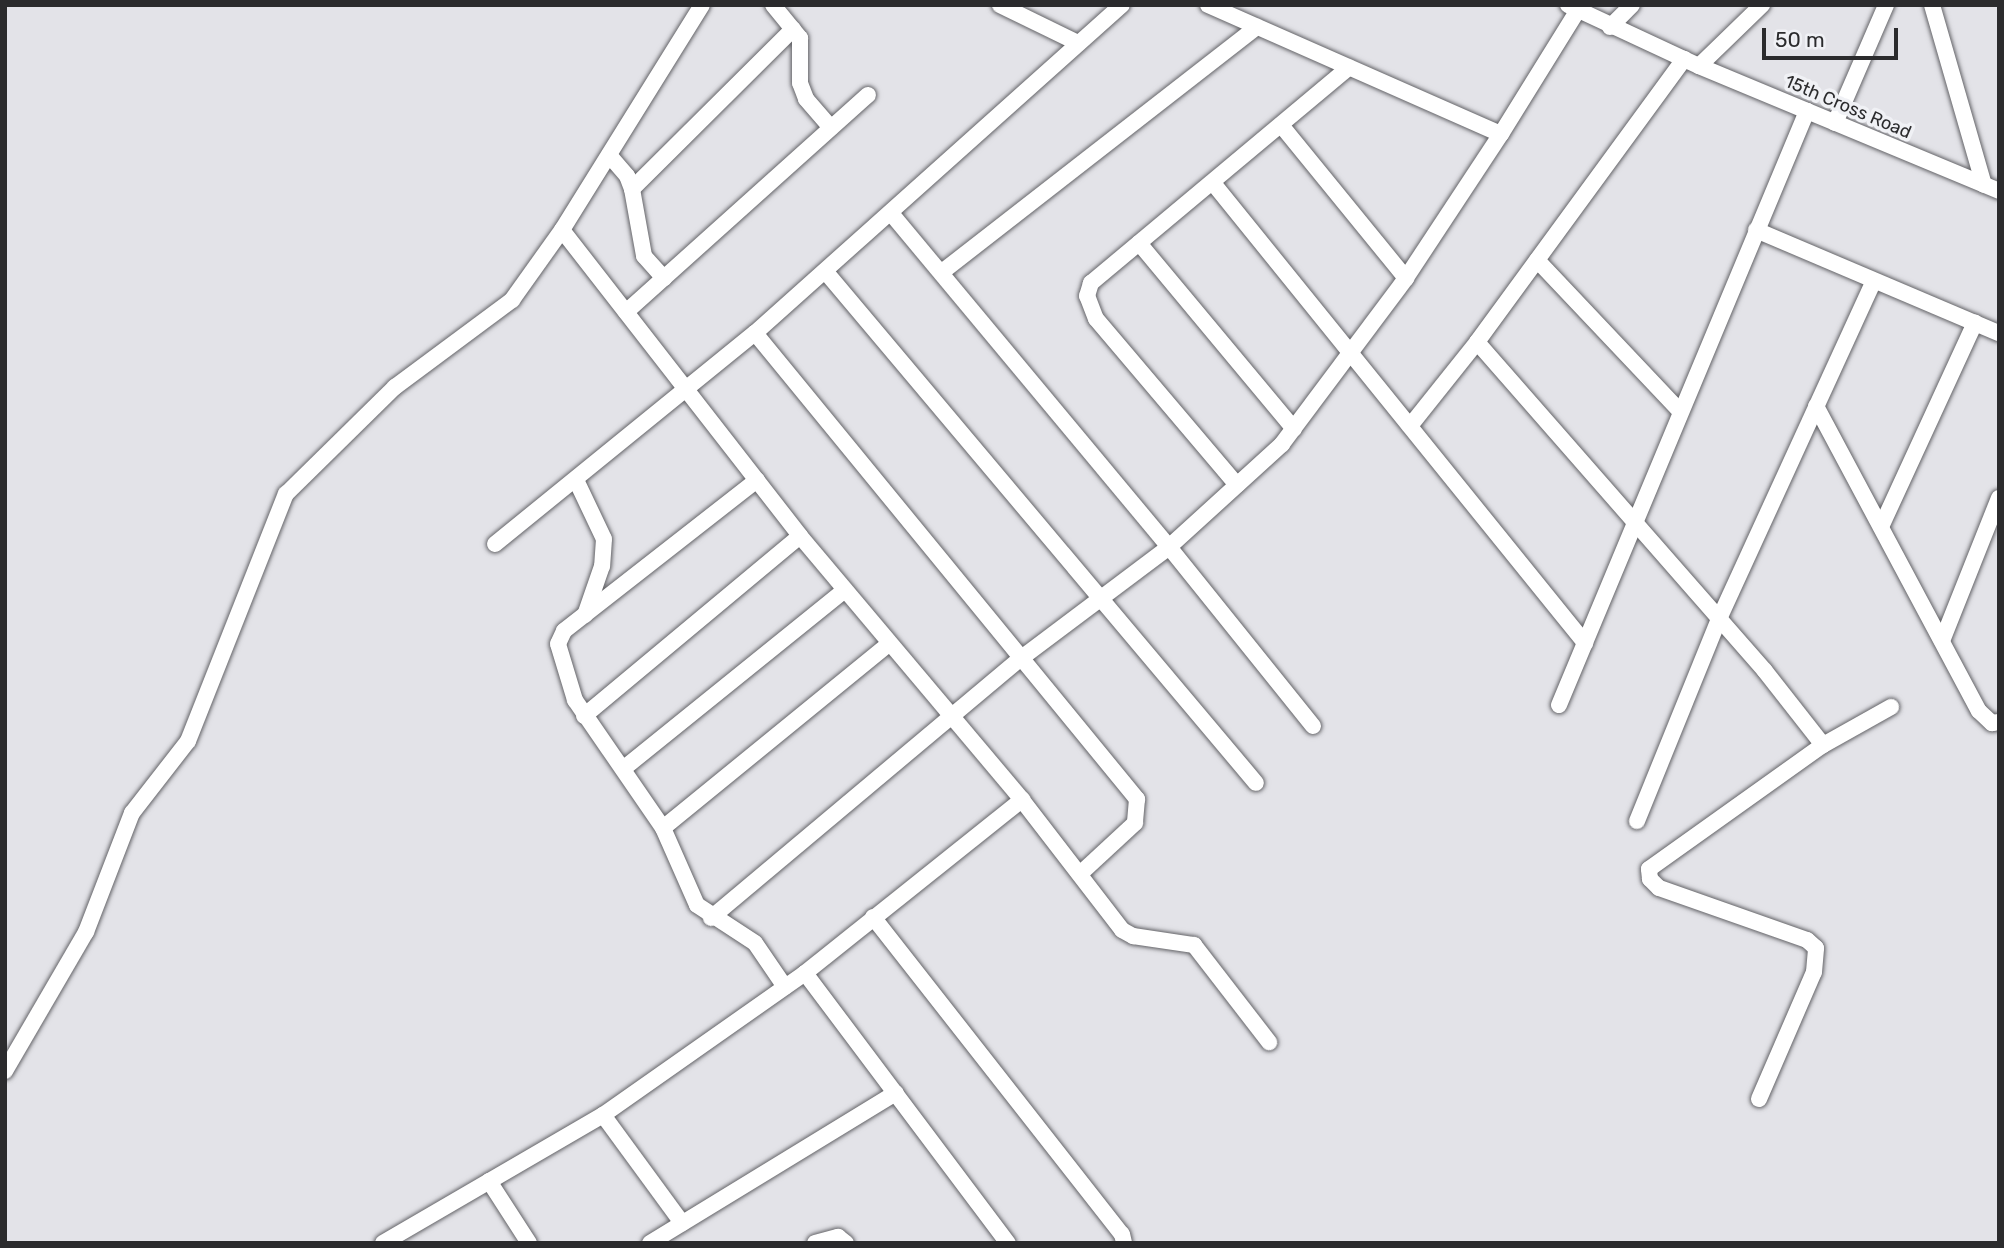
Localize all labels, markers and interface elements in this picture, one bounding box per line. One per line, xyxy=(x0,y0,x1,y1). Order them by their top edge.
scale bar xyxy=(1766,14,1902,58)
text: 50 m xyxy=(1775,27,1825,52)
street label: 15th Cross Road xyxy=(1782,71,1914,143)

